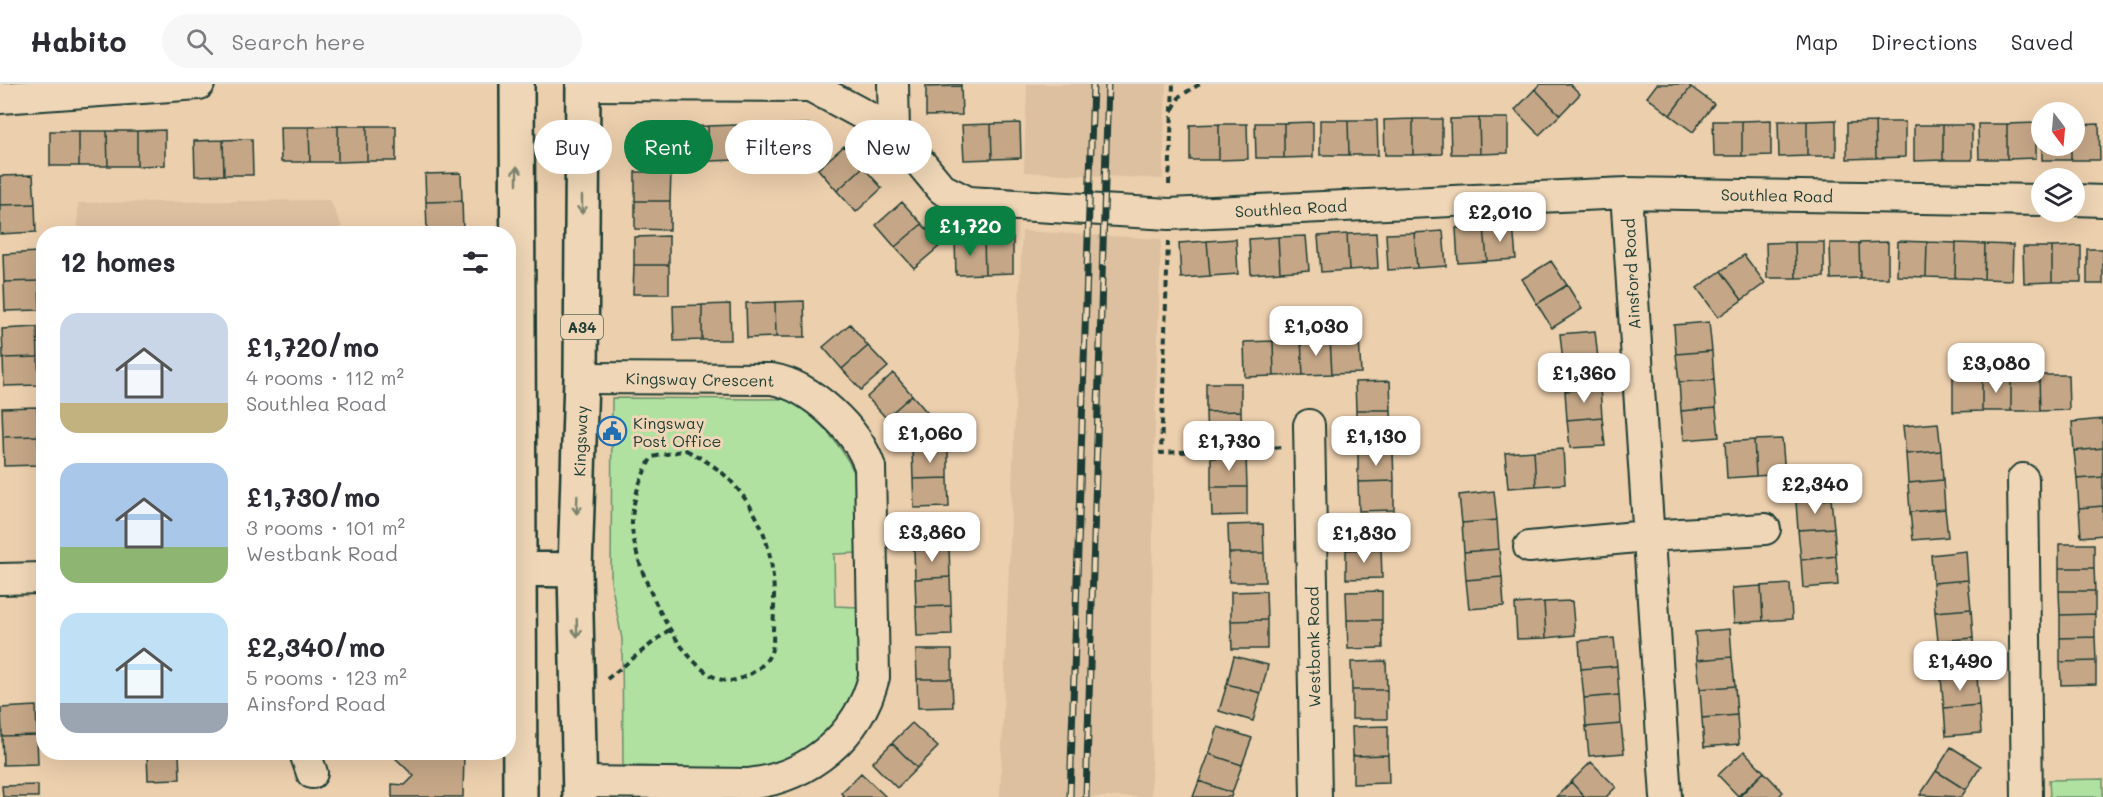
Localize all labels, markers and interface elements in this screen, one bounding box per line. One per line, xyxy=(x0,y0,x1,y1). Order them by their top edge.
search box xyxy=(162,14,582,68)
text: Habito xyxy=(30,23,126,59)
icon: search xyxy=(183,25,216,58)
text: Search here xyxy=(231,27,365,56)
text: Map xyxy=(1795,28,1838,55)
text: Directions xyxy=(1871,28,1978,55)
text: Saved xyxy=(2011,28,2073,55)
north arrow xyxy=(2031,102,2085,156)
map controls xyxy=(2031,102,2085,222)
chip: Buy xyxy=(534,120,612,174)
chip: Rent xyxy=(624,120,713,174)
chip: Filters xyxy=(725,120,833,174)
chip: New xyxy=(845,120,932,174)
one-way arrow xyxy=(511,165,523,185)
button: layers xyxy=(2031,168,2085,222)
street label: Southlea Road xyxy=(1721,184,1833,206)
pin: £2,010 xyxy=(1451,192,1549,243)
one-way arrow xyxy=(576,195,588,215)
street label: Southlea Road xyxy=(1234,195,1348,221)
text: £2,010 xyxy=(1468,198,1532,224)
pin: £1,720 xyxy=(921,206,1019,257)
text: £1,720 xyxy=(939,212,1001,238)
street label: Ainsford Road xyxy=(1618,218,1644,330)
text: 12 homes xyxy=(60,245,176,279)
icon: filters xyxy=(459,246,492,279)
pin: £1,030 xyxy=(1267,306,1365,357)
text: £1,030 xyxy=(1283,312,1349,338)
road number: A34 xyxy=(561,315,603,339)
text: £1,720/mo xyxy=(246,330,379,364)
icon: home xyxy=(108,337,180,409)
pin: £3,080 xyxy=(1947,343,2045,394)
text: £3,080 xyxy=(1962,349,2030,375)
pin: £1,360 xyxy=(1535,353,1633,404)
text: £1,360 xyxy=(1552,359,1616,385)
text: 4 rooms · 112 m² xyxy=(246,364,404,390)
street label: Kingsway Crescent xyxy=(625,367,775,391)
text: Southlea Road xyxy=(246,390,386,416)
street label: Kingsway xyxy=(568,405,592,477)
place label: Kingsway Post Office xyxy=(633,412,722,451)
pin: £1,060 xyxy=(881,413,979,464)
public building icon: Kingsway Post Office xyxy=(596,415,628,447)
pin: £1,130 xyxy=(1327,416,1425,467)
text: £1,060 xyxy=(897,419,963,445)
pin: £1,730 xyxy=(1180,421,1278,472)
text: £1,130 xyxy=(1345,422,1407,448)
text: £1,730 xyxy=(1197,427,1261,453)
pin: £2,340 xyxy=(1766,464,1864,515)
text: £2,340 xyxy=(1781,470,1849,496)
text: £1,730/mo xyxy=(246,480,380,514)
icon: home xyxy=(108,487,180,559)
one-way arrow xyxy=(572,495,583,515)
pin: £3,860 xyxy=(883,512,981,563)
pin: £1,830 xyxy=(1315,513,1413,564)
text: 3 rooms · 101 m² xyxy=(246,514,405,540)
text: £3,860 xyxy=(898,518,966,544)
text: £1,830 xyxy=(1332,519,1396,545)
text: Westbank Road xyxy=(246,540,398,566)
street label: Westbank Road xyxy=(1301,586,1325,708)
one-way arrow xyxy=(571,618,583,638)
text: £2,340/mo xyxy=(246,630,385,664)
icon: home xyxy=(108,637,180,709)
pin: £1,490 xyxy=(1911,641,2009,692)
text: £1,490 xyxy=(1928,647,1993,673)
text: 5 rooms · 123 m² xyxy=(246,664,407,690)
text: Ainsford Road xyxy=(246,690,385,716)

